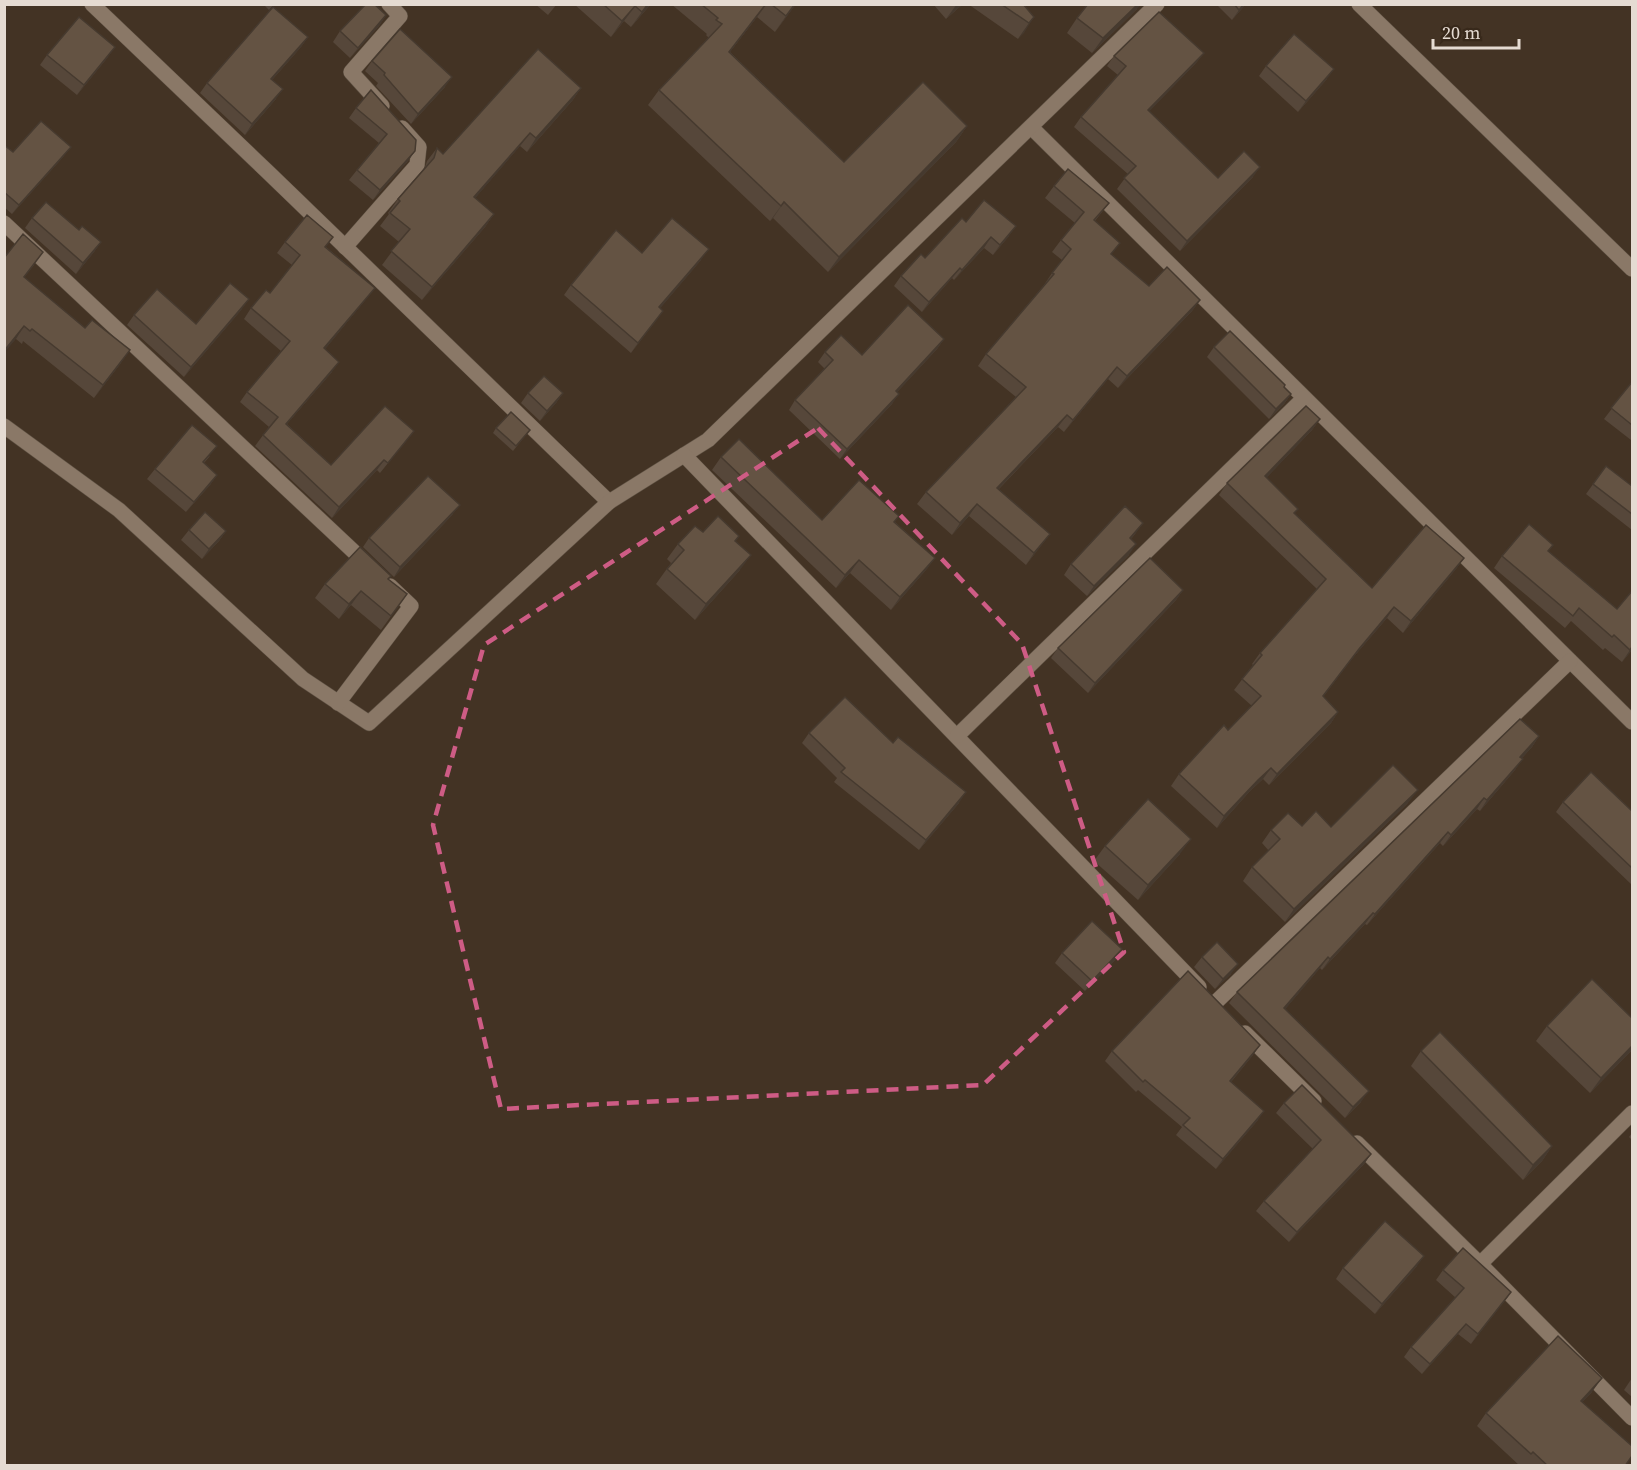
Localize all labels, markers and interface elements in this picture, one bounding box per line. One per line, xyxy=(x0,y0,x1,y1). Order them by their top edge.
scale bar xyxy=(1433,12,1518,50)
text: 20 m xyxy=(1442,20,1480,45)

